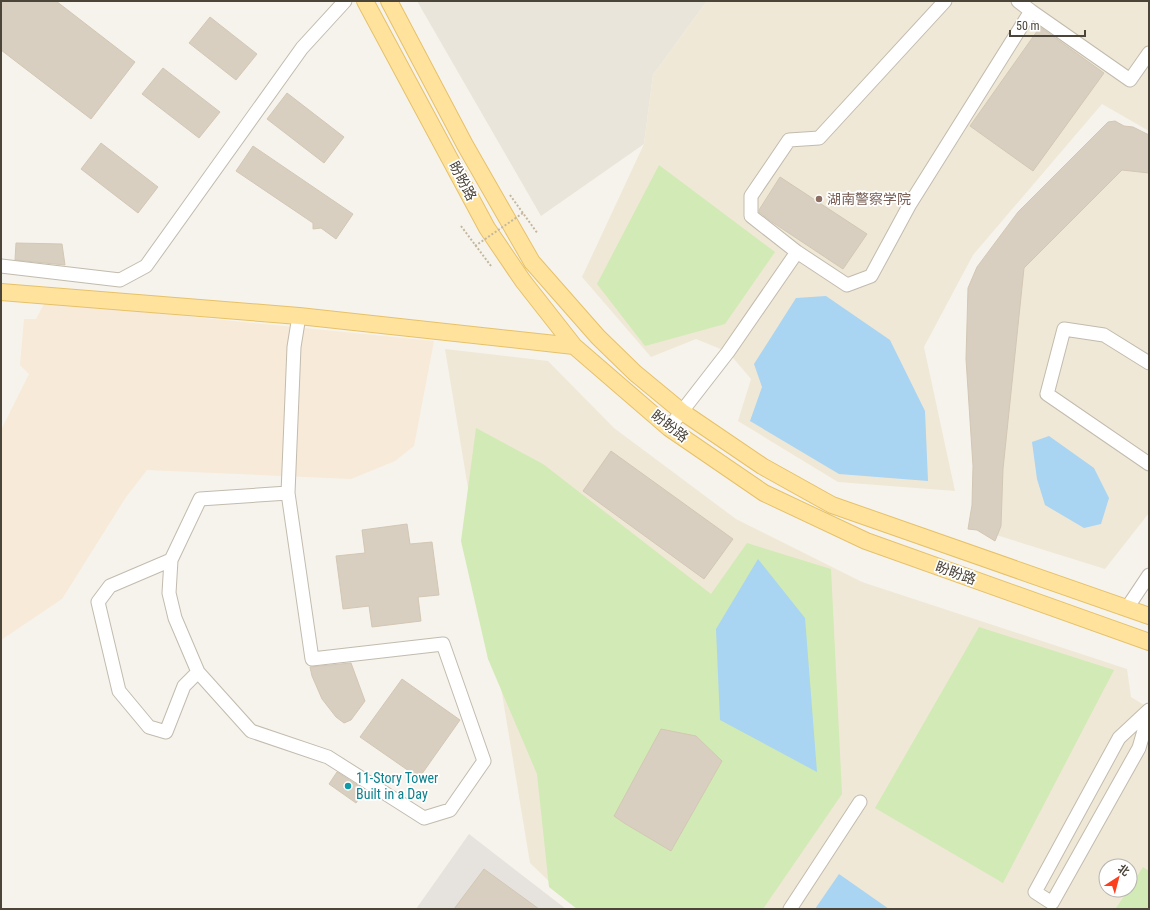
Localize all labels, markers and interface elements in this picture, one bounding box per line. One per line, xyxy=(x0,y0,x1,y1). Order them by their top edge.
scale bar xyxy=(1010,12,1085,38)
text: 50 m xyxy=(1016,19,1040,33)
street label: 盼盼路 xyxy=(446,159,480,203)
place label: 湖南警察学院 xyxy=(827,191,911,207)
marker: 湖南警察学院 xyxy=(814,194,824,204)
street label: 盼盼路 xyxy=(649,407,691,445)
street label: 盼盼路 xyxy=(934,558,978,588)
place label: 11-Story Tower Built in a Day xyxy=(356,770,438,802)
marker: 11-Story Tower Built in a Day xyxy=(343,781,353,791)
north arrow xyxy=(1098,858,1138,898)
text: 北 xyxy=(1115,862,1132,879)

